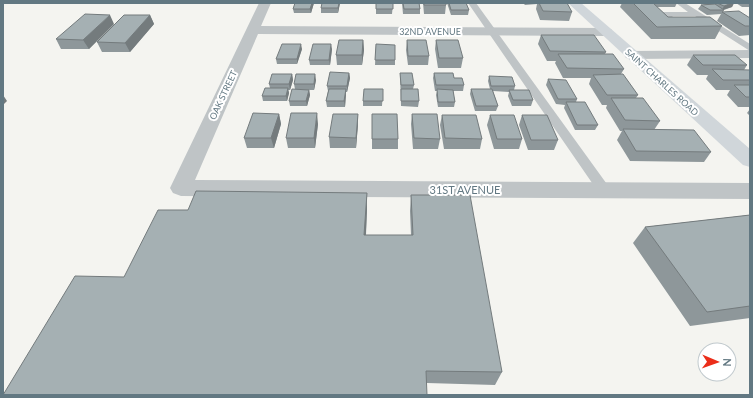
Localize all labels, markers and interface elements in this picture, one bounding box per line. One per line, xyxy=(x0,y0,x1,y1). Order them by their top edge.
street label: 32ND AVENUE xyxy=(399,26,461,37)
street label: SAINT CHARLES ROAD xyxy=(623,46,701,118)
street label: OAK STREET xyxy=(207,68,239,121)
street label: 31ST AVENUE xyxy=(430,183,500,196)
north arrow xyxy=(697,342,737,382)
text: N xyxy=(721,358,734,367)

